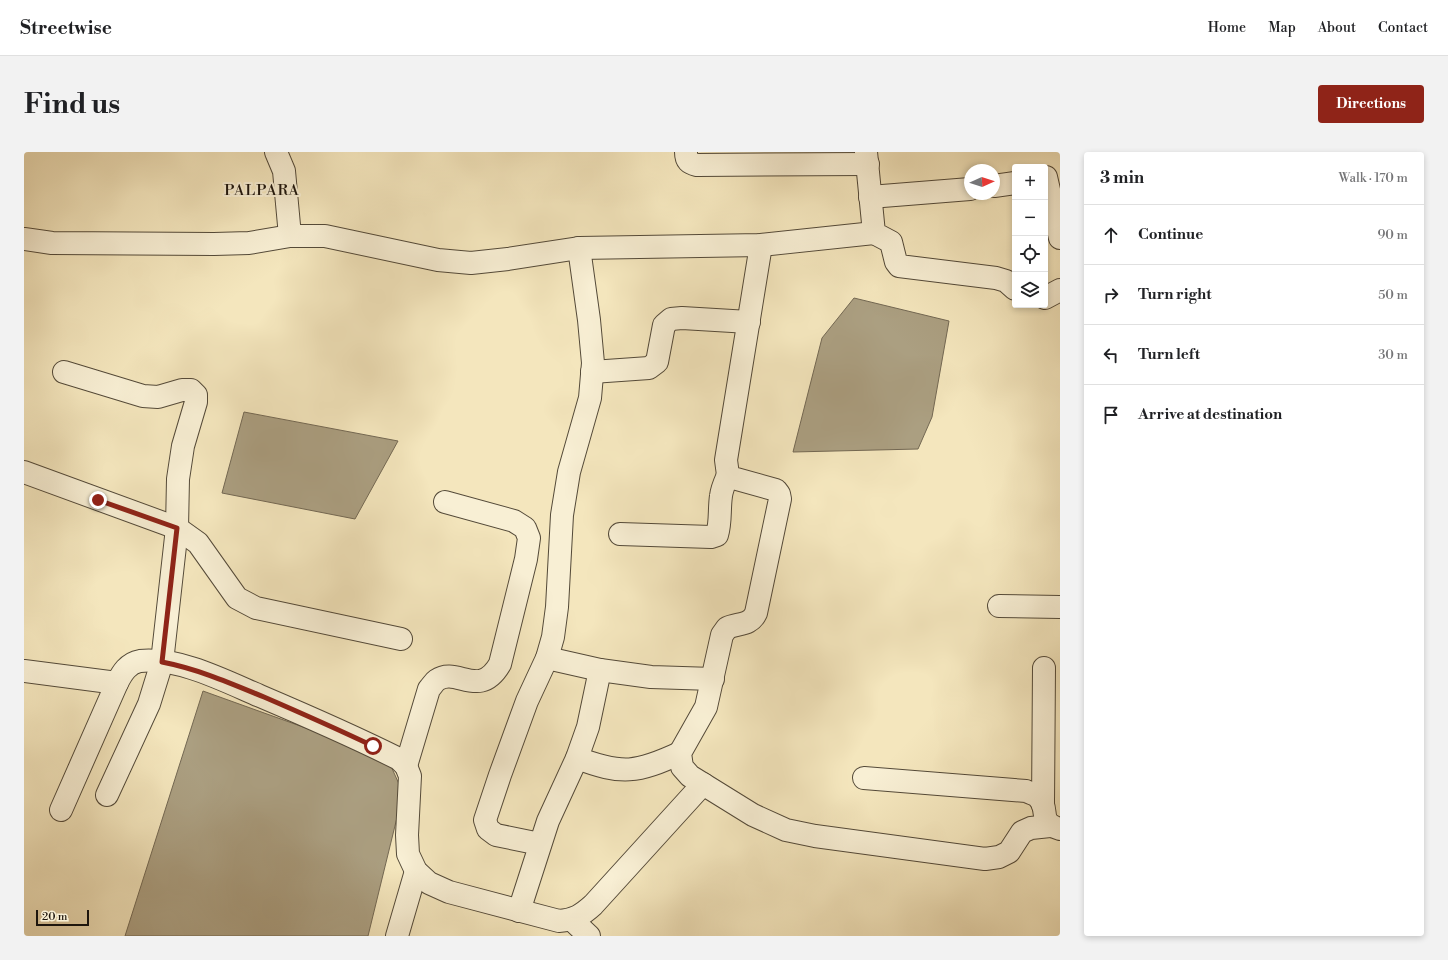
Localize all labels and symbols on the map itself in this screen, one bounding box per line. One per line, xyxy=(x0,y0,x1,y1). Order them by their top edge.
north arrow xyxy=(964,164,1000,200)
district label: PALPARA xyxy=(224,181,300,200)
route end xyxy=(89,491,107,509)
route start xyxy=(364,737,382,755)
scale bar xyxy=(36,908,89,927)

